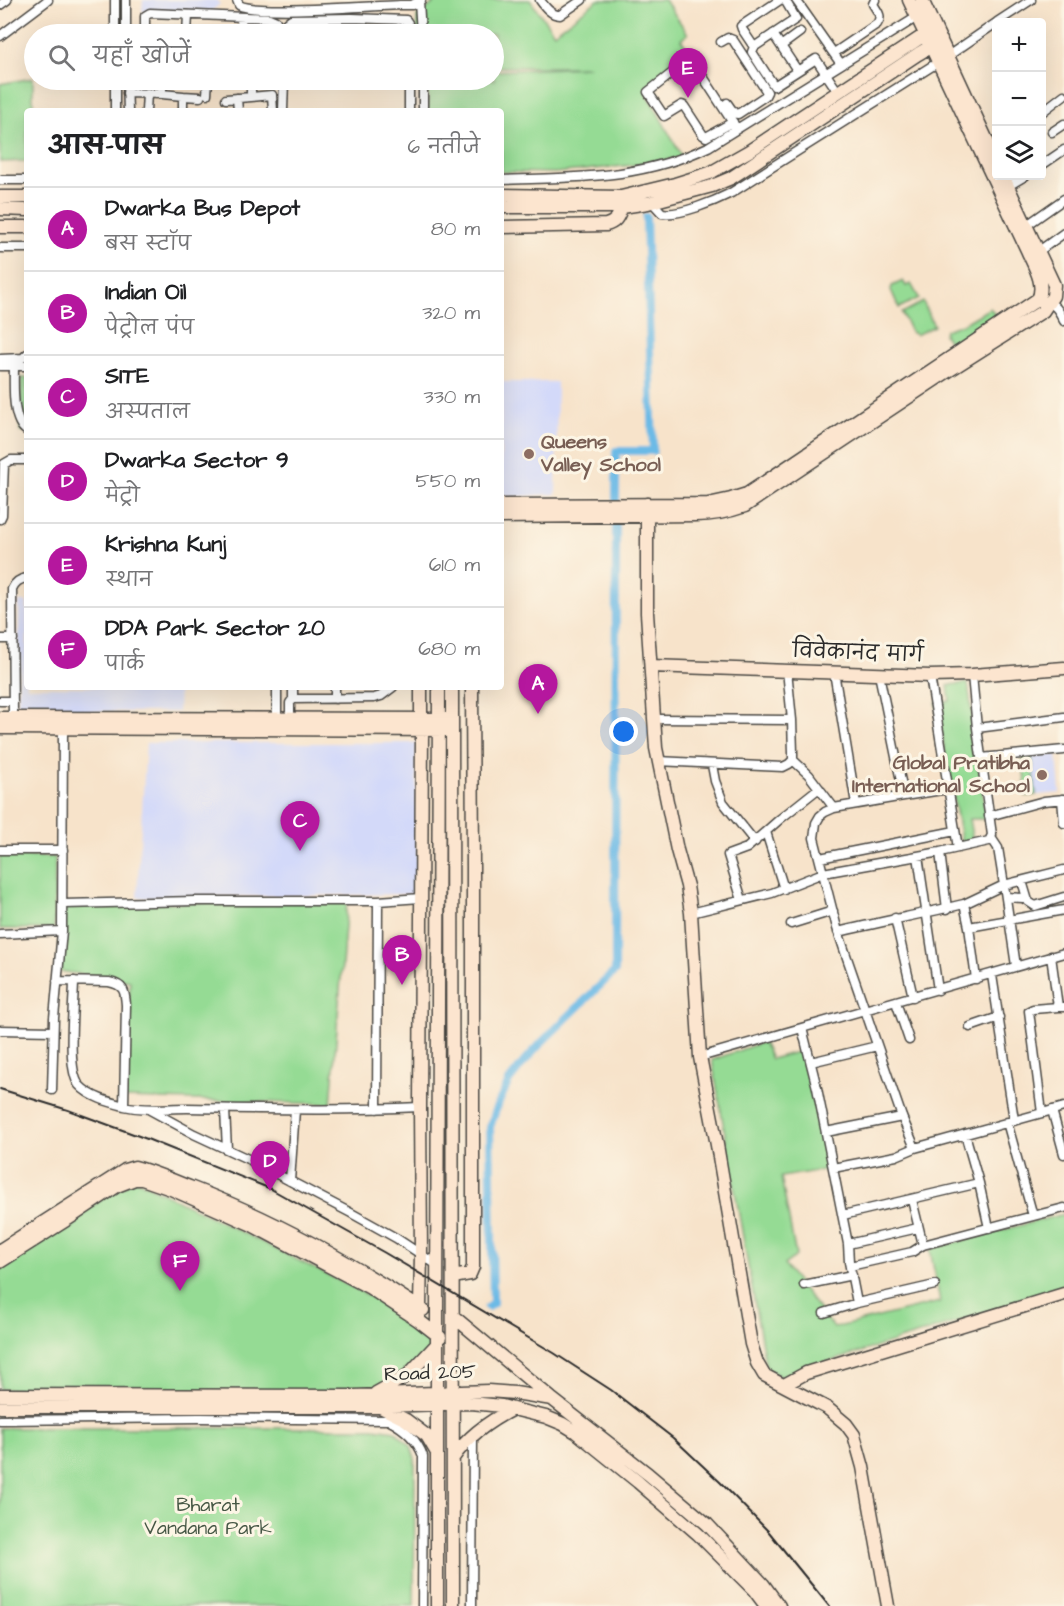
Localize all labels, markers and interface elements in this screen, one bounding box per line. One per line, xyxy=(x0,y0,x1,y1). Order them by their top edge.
map controls xyxy=(992,18,1046,180)
button: + xyxy=(992,18,1046,72)
search box xyxy=(24,24,504,90)
icon: search xyxy=(45,41,78,74)
text: यहाँ खोजें xyxy=(93,41,191,72)
pin: E xyxy=(668,48,708,98)
button: − xyxy=(992,72,1046,126)
button: layers xyxy=(992,126,1046,180)
text: आस-पास xyxy=(48,128,164,164)
text: 6 नतीजे xyxy=(408,133,480,161)
text: Dwarka Bus Depot xyxy=(105,193,300,224)
text: A xyxy=(61,215,74,243)
text: 80 m xyxy=(431,215,480,243)
text: बस स्टॉप xyxy=(105,230,191,258)
text: Indian Oil xyxy=(105,277,186,308)
text: B xyxy=(60,299,75,327)
text: 320 m xyxy=(422,299,480,327)
text: पेट्रोल पंप xyxy=(105,314,194,342)
text: SITE xyxy=(105,361,149,392)
text: C xyxy=(60,383,75,411)
text: 330 m xyxy=(423,383,480,411)
text: अस्पताल xyxy=(105,398,190,426)
place label: Queens Valley School xyxy=(540,428,661,480)
text: Dwarka Sector 9 xyxy=(105,445,289,476)
marker: Queens Valley School xyxy=(522,447,536,461)
text: D xyxy=(61,467,74,495)
text: 550 m xyxy=(415,467,480,495)
text: मेट्रो xyxy=(105,482,140,510)
text: Krishna Kunj xyxy=(105,529,226,560)
text: E xyxy=(62,551,73,579)
text: 610 m xyxy=(429,551,480,579)
text: स्थान xyxy=(105,566,152,594)
text: DDA Park Sector 20 xyxy=(105,613,325,644)
street label: विवेकानंद मार्ग xyxy=(791,634,925,669)
text: F xyxy=(61,635,74,663)
text: 680 m xyxy=(418,635,480,663)
text: पार्क xyxy=(105,650,144,678)
pin: A xyxy=(518,664,558,714)
your location xyxy=(609,717,638,746)
place label: Global Pratibha International School xyxy=(852,749,1031,800)
marker: Global Pratibha International School xyxy=(1035,768,1049,782)
pin: C xyxy=(280,802,320,851)
pin: B xyxy=(382,936,422,985)
pin: D xyxy=(250,1142,290,1191)
pin: F xyxy=(160,1242,200,1291)
street label: Road 205 xyxy=(383,1357,477,1389)
park label: Bharat Vandana Park xyxy=(144,1491,272,1542)

